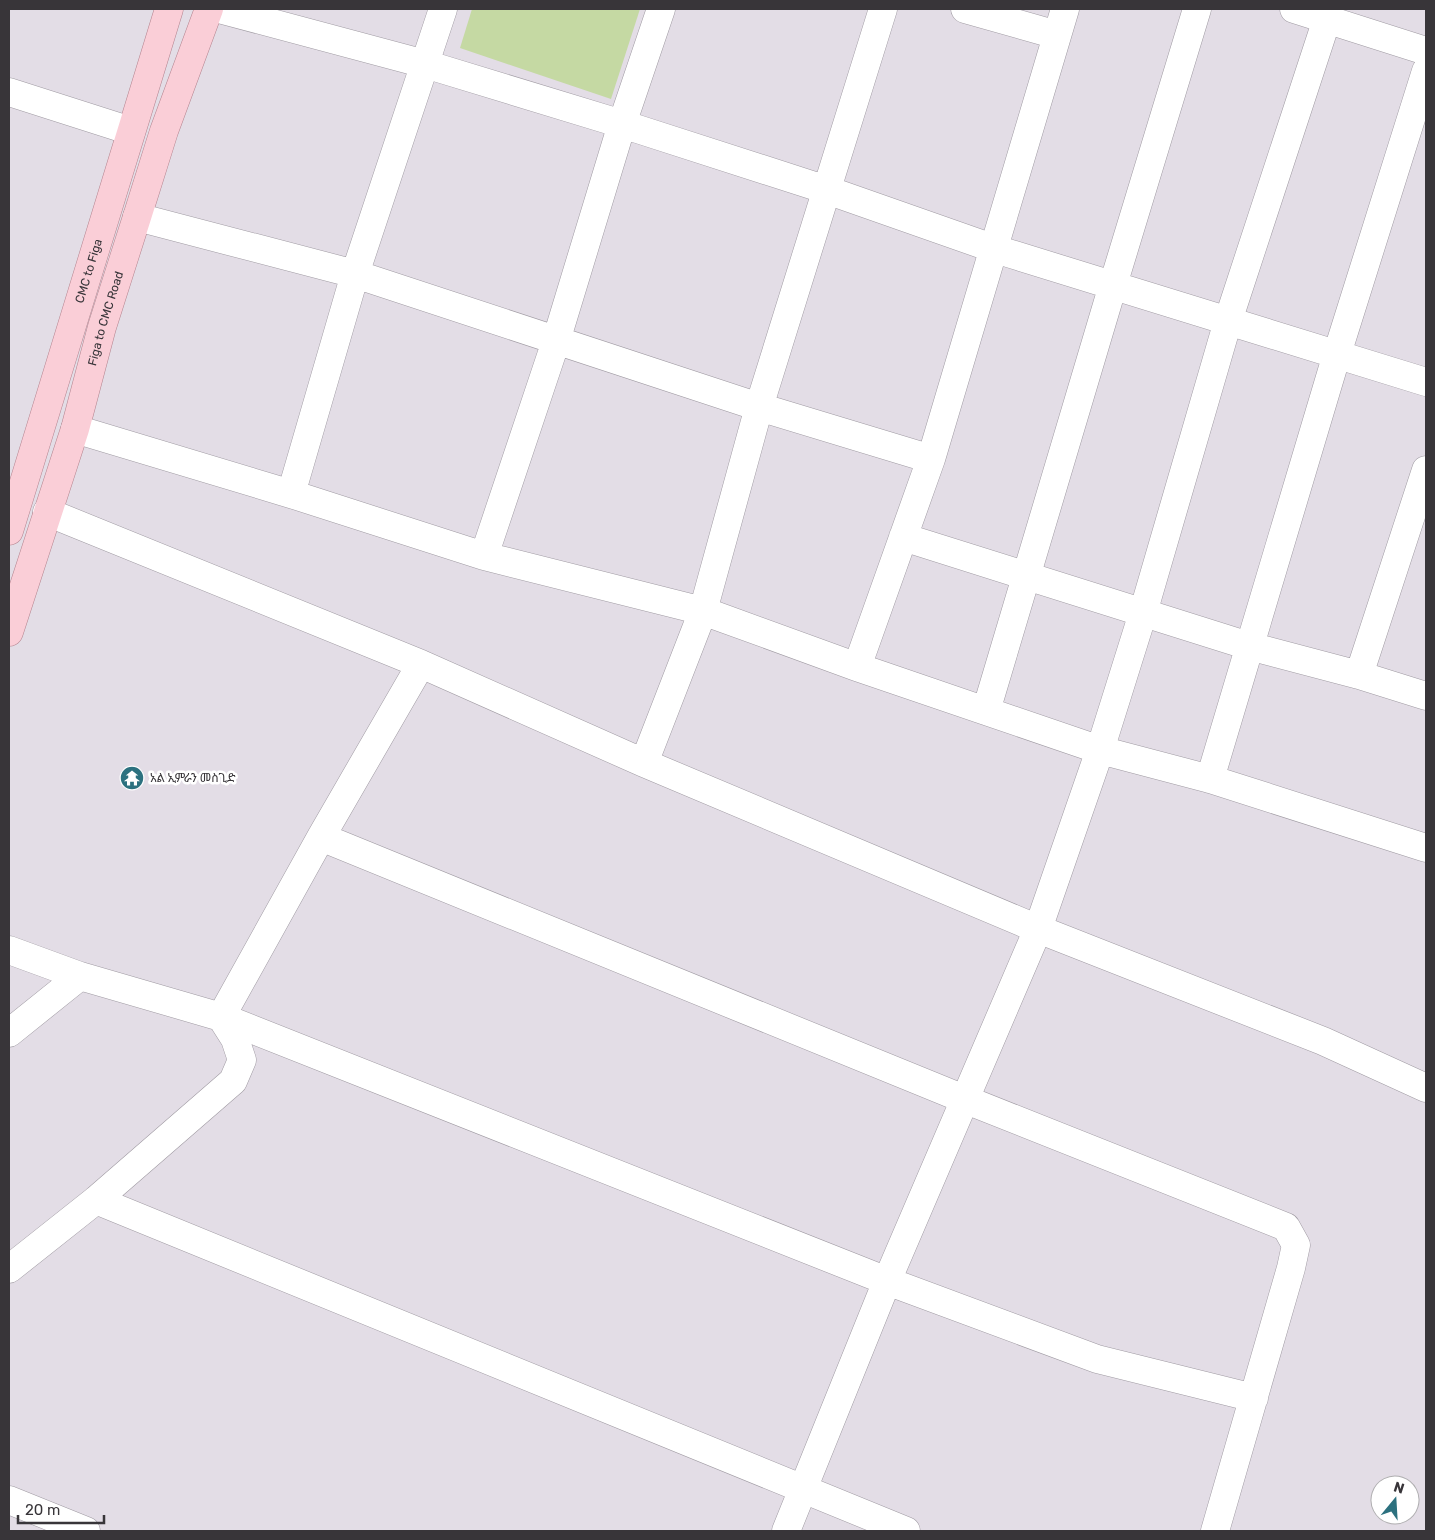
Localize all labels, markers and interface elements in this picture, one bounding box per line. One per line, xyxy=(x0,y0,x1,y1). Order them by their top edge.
street label: CMC to Figa xyxy=(72,237,105,305)
street label: Figa to CMC Road xyxy=(85,270,126,367)
temple icon: አል ኢምራን መስጊድ xyxy=(119,765,145,791)
place label: አል ኢምራን መስጊድ xyxy=(150,771,236,785)
north arrow xyxy=(1370,1475,1420,1525)
text: N xyxy=(1391,1478,1406,1498)
scale bar xyxy=(18,1492,104,1524)
text: 20 m xyxy=(25,1501,60,1519)

